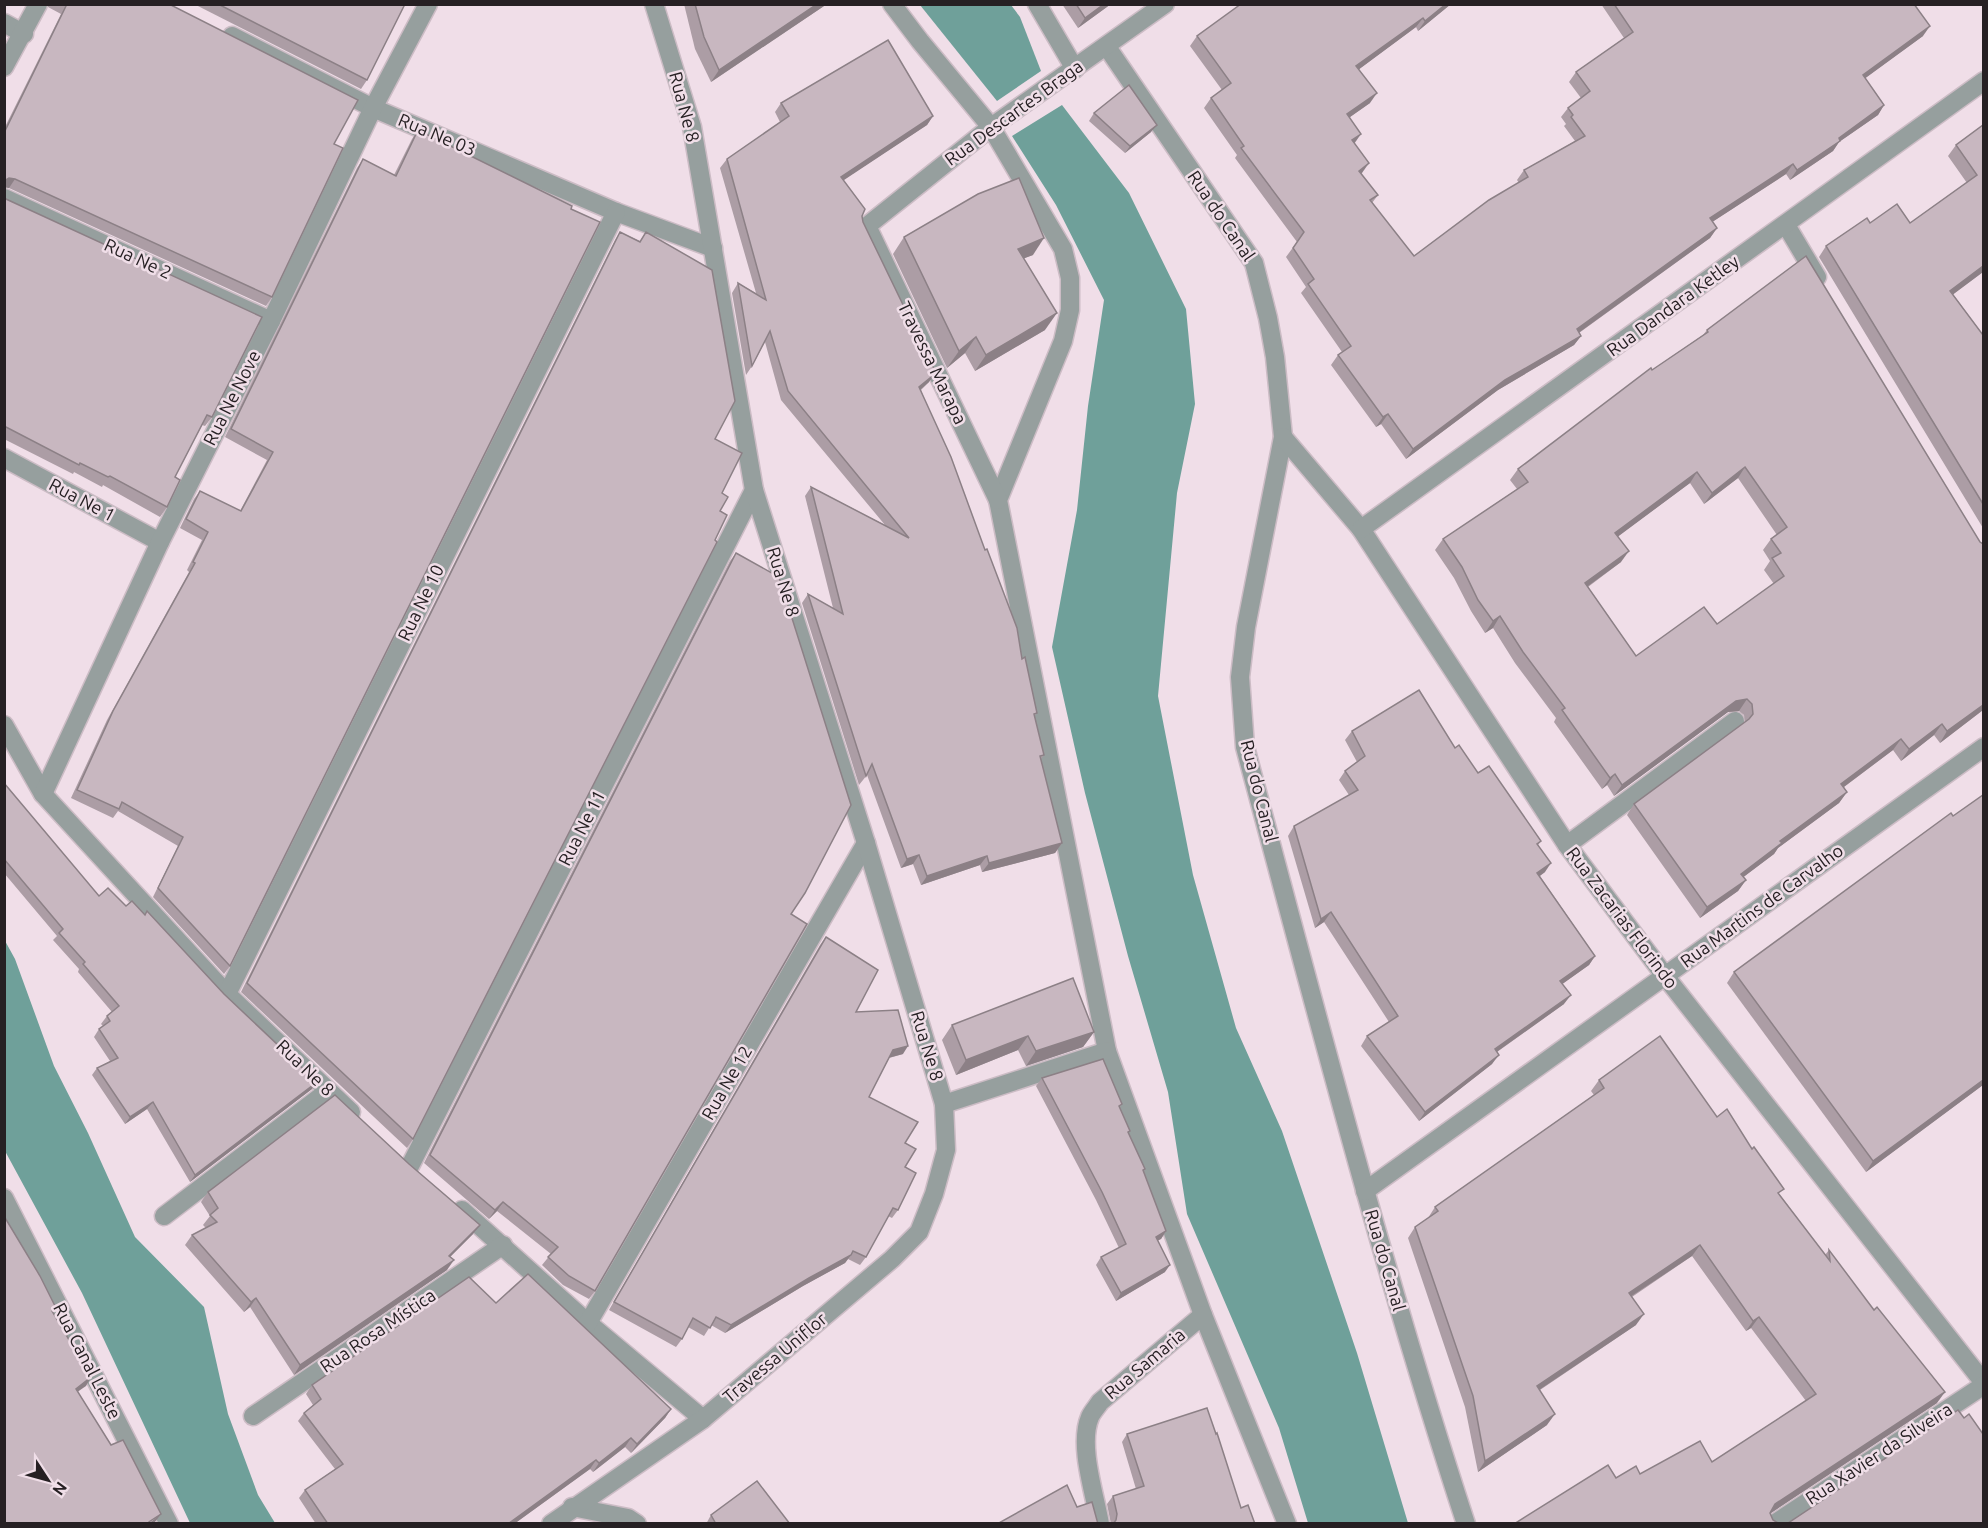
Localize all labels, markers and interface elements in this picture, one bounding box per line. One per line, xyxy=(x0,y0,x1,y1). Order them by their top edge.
street label: Rua Descartes Braga xyxy=(940,55,1086,169)
street label: Rua Ne 8 xyxy=(666,69,704,144)
street label: Rua Ne 03 xyxy=(396,109,479,159)
street label: Rua do Canal xyxy=(1184,166,1260,265)
street label: Rua Ne 2 xyxy=(102,234,175,282)
street label: Rua Dandara Ketley xyxy=(1603,250,1743,360)
street label: Travessa Marapa xyxy=(895,298,971,427)
street label: Rua Ne Nove xyxy=(199,347,264,448)
street label: Rua Ne 1 xyxy=(46,473,119,525)
street label: Rua Ne 8 xyxy=(764,544,804,619)
street label: Rua Ne 10 xyxy=(393,561,447,644)
street label: Rua do Canal xyxy=(1238,738,1282,844)
street label: Rua Ne 11 xyxy=(554,786,609,869)
street label: Rua Martins de Carvalho xyxy=(1676,840,1847,971)
street label: Rua Zacarias Florindo xyxy=(1563,843,1682,992)
street label: Rua Ne 8 xyxy=(908,1008,948,1083)
street label: Rua Ne 8 xyxy=(273,1035,339,1099)
street label: Rua Ne 12 xyxy=(697,1042,755,1123)
street label: Rua do Canal xyxy=(1362,1207,1410,1313)
street label: Rua Rosa Mística xyxy=(316,1284,439,1376)
street label: Rua Canal Leste xyxy=(50,1299,126,1422)
street label: Travessa Uniflor xyxy=(719,1308,830,1406)
street label: Rua Samaria xyxy=(1100,1324,1189,1403)
street label: Rua Xavier da Silveira xyxy=(1801,1398,1955,1508)
north arrow xyxy=(18,1450,78,1510)
text: N xyxy=(49,1479,71,1499)

